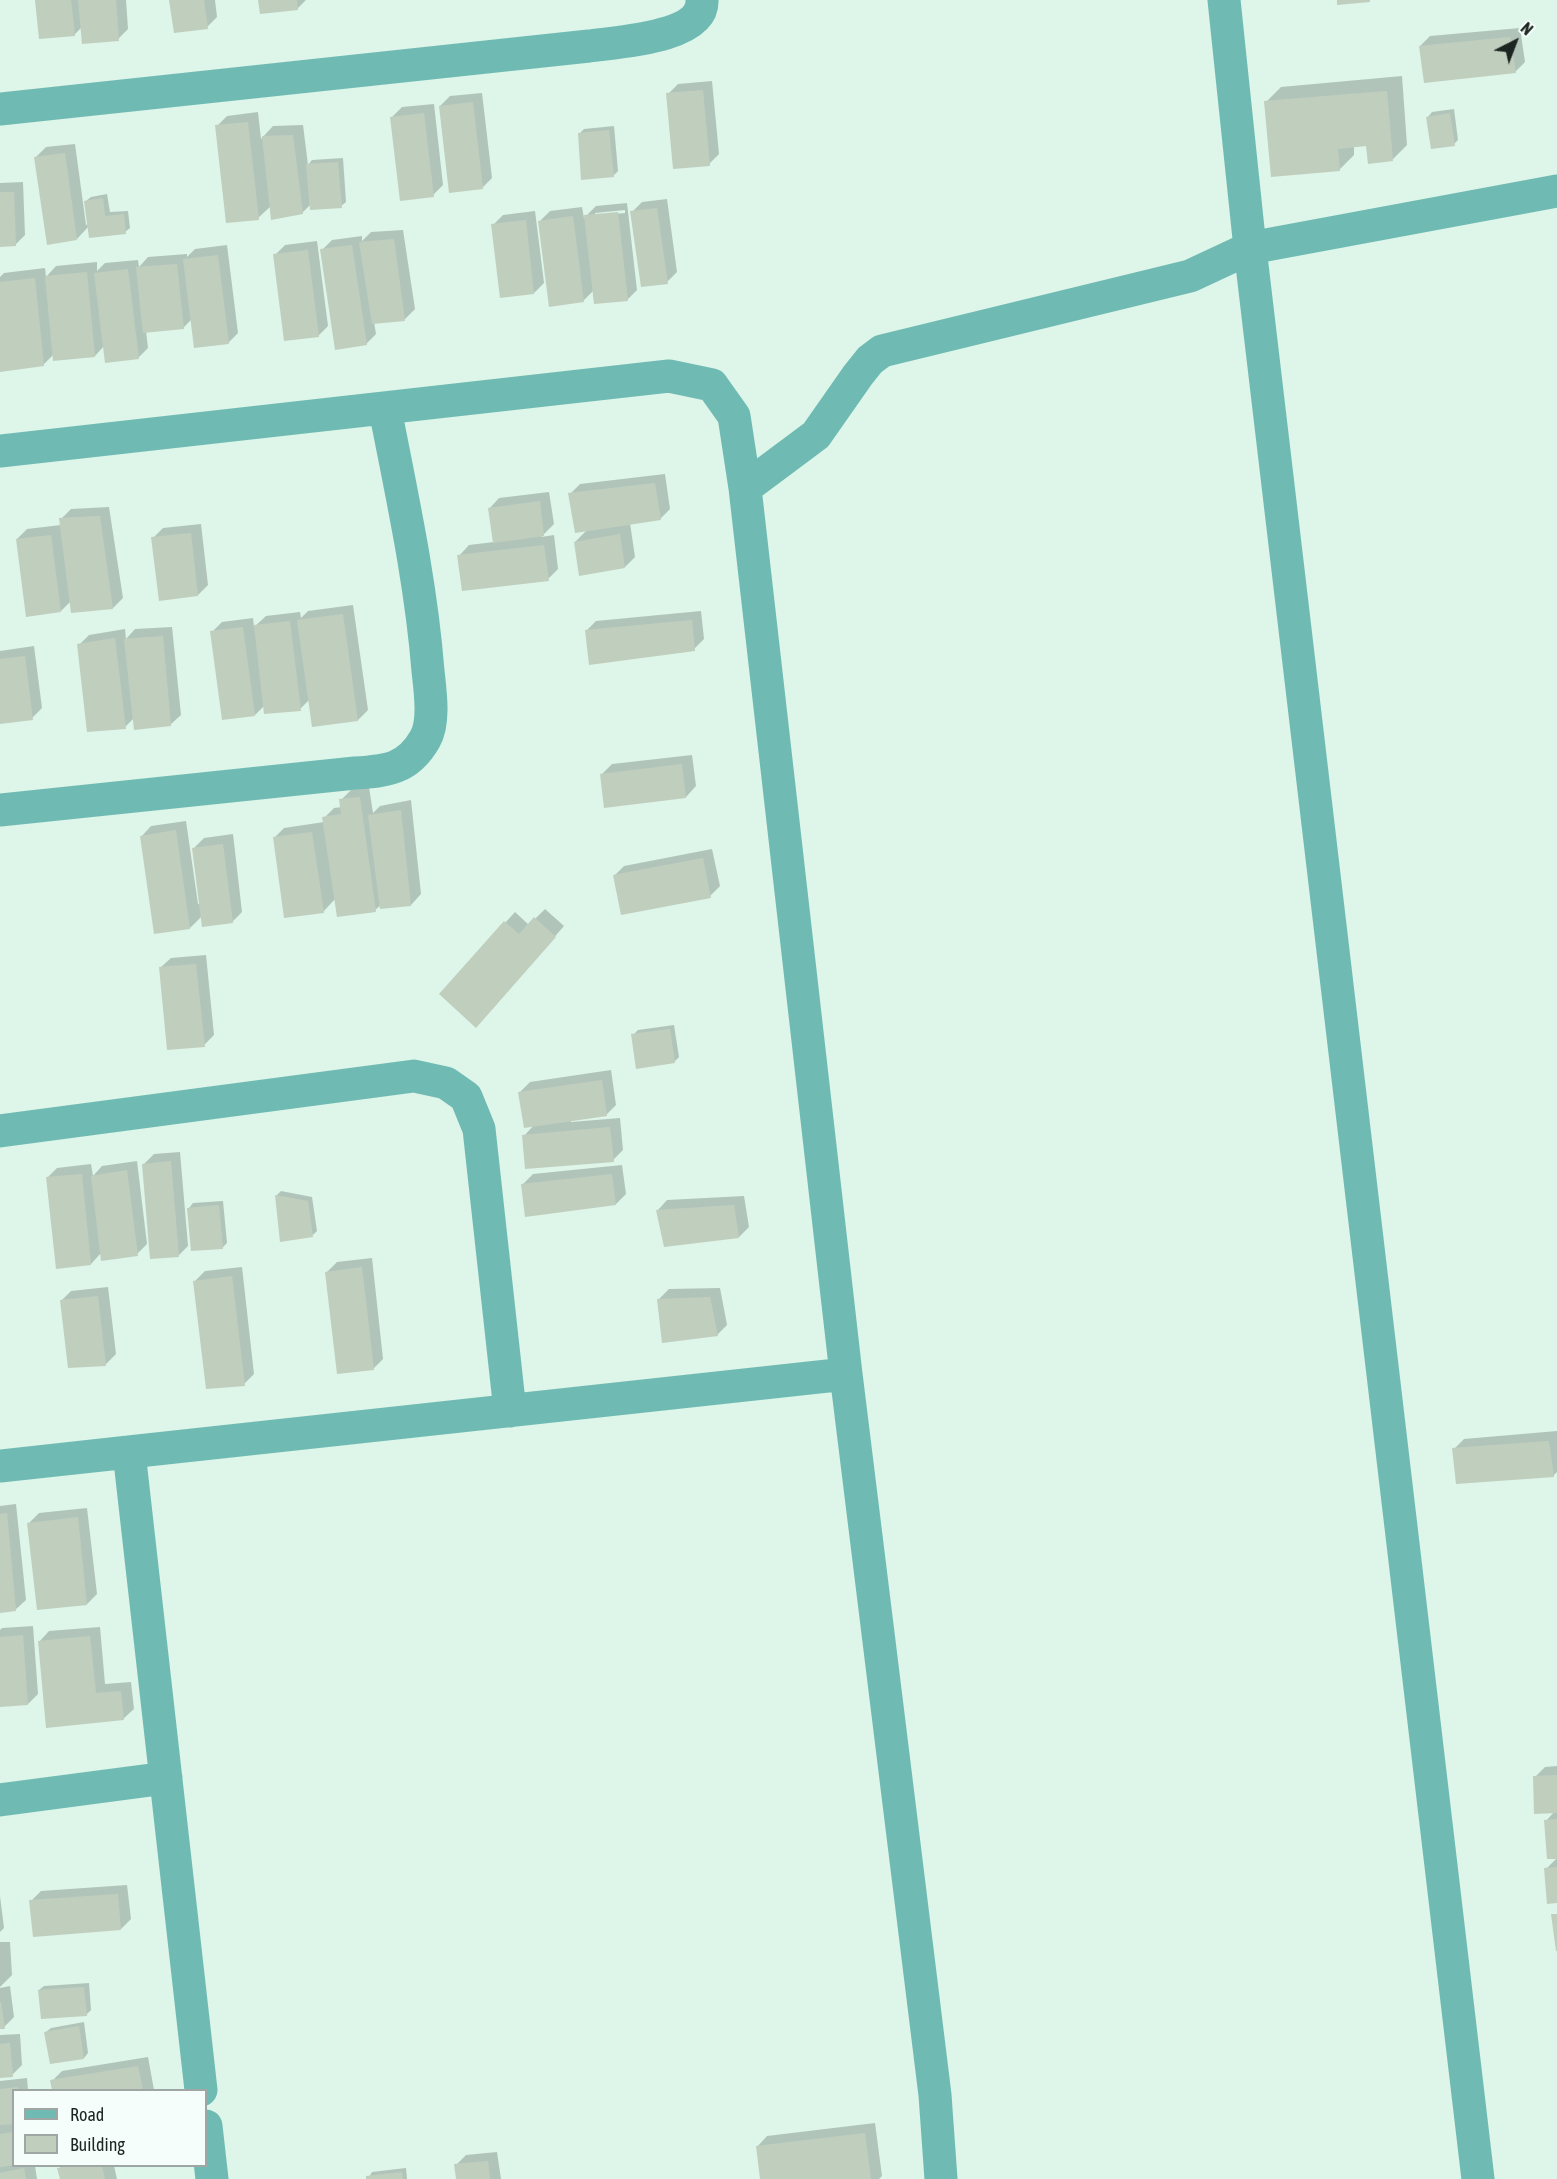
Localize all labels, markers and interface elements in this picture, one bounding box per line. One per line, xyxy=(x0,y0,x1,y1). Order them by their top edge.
north arrow xyxy=(1485,12,1545,72)
text: N xyxy=(1518,19,1537,38)
legend xyxy=(12,2089,207,2167)
text: Road xyxy=(70,2104,104,2125)
text: Building xyxy=(70,2134,125,2155)

